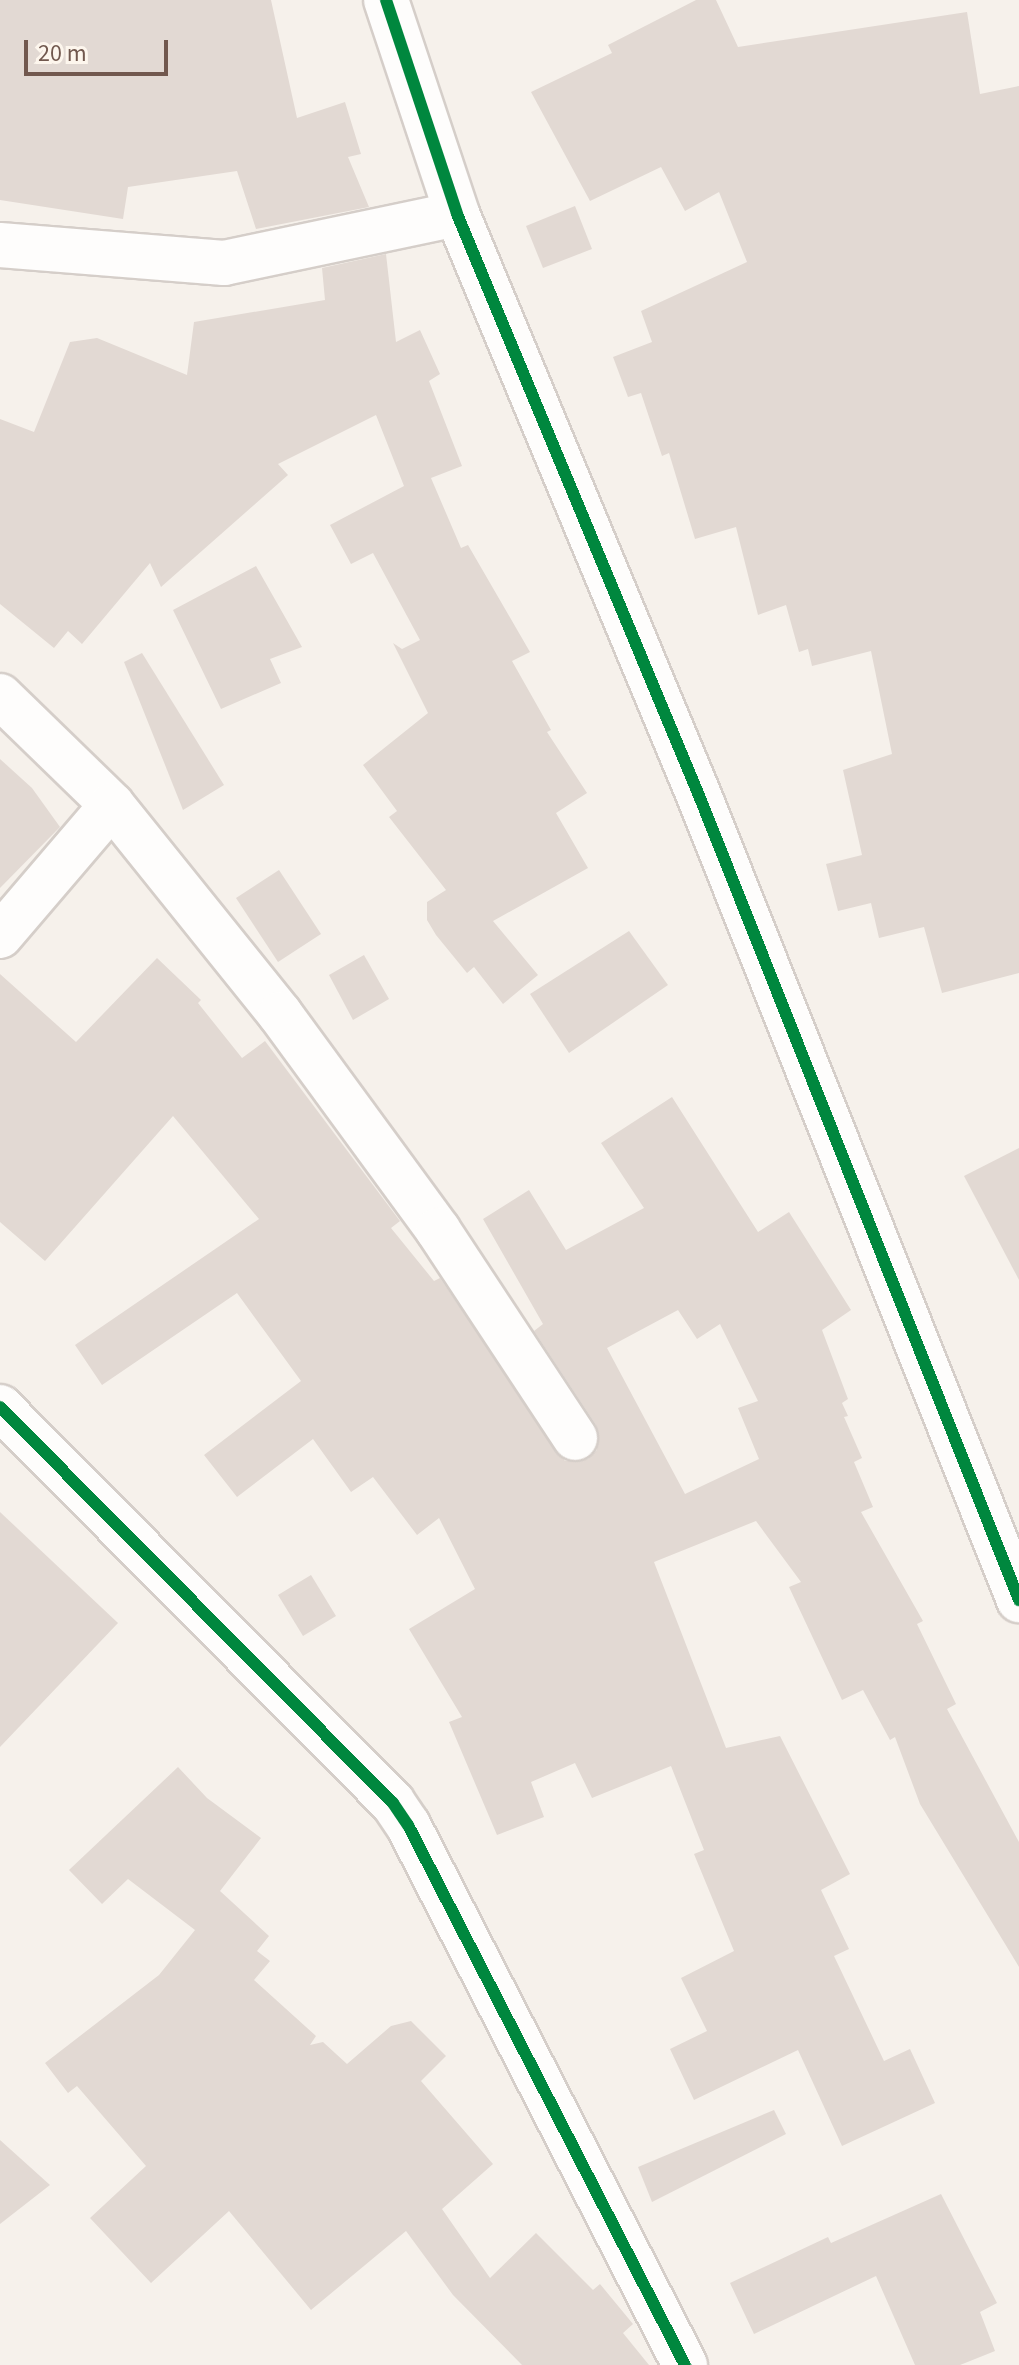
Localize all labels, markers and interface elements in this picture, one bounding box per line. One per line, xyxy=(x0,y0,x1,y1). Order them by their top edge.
scale bar xyxy=(28,24,172,74)
text: 20 m xyxy=(38,36,87,71)

